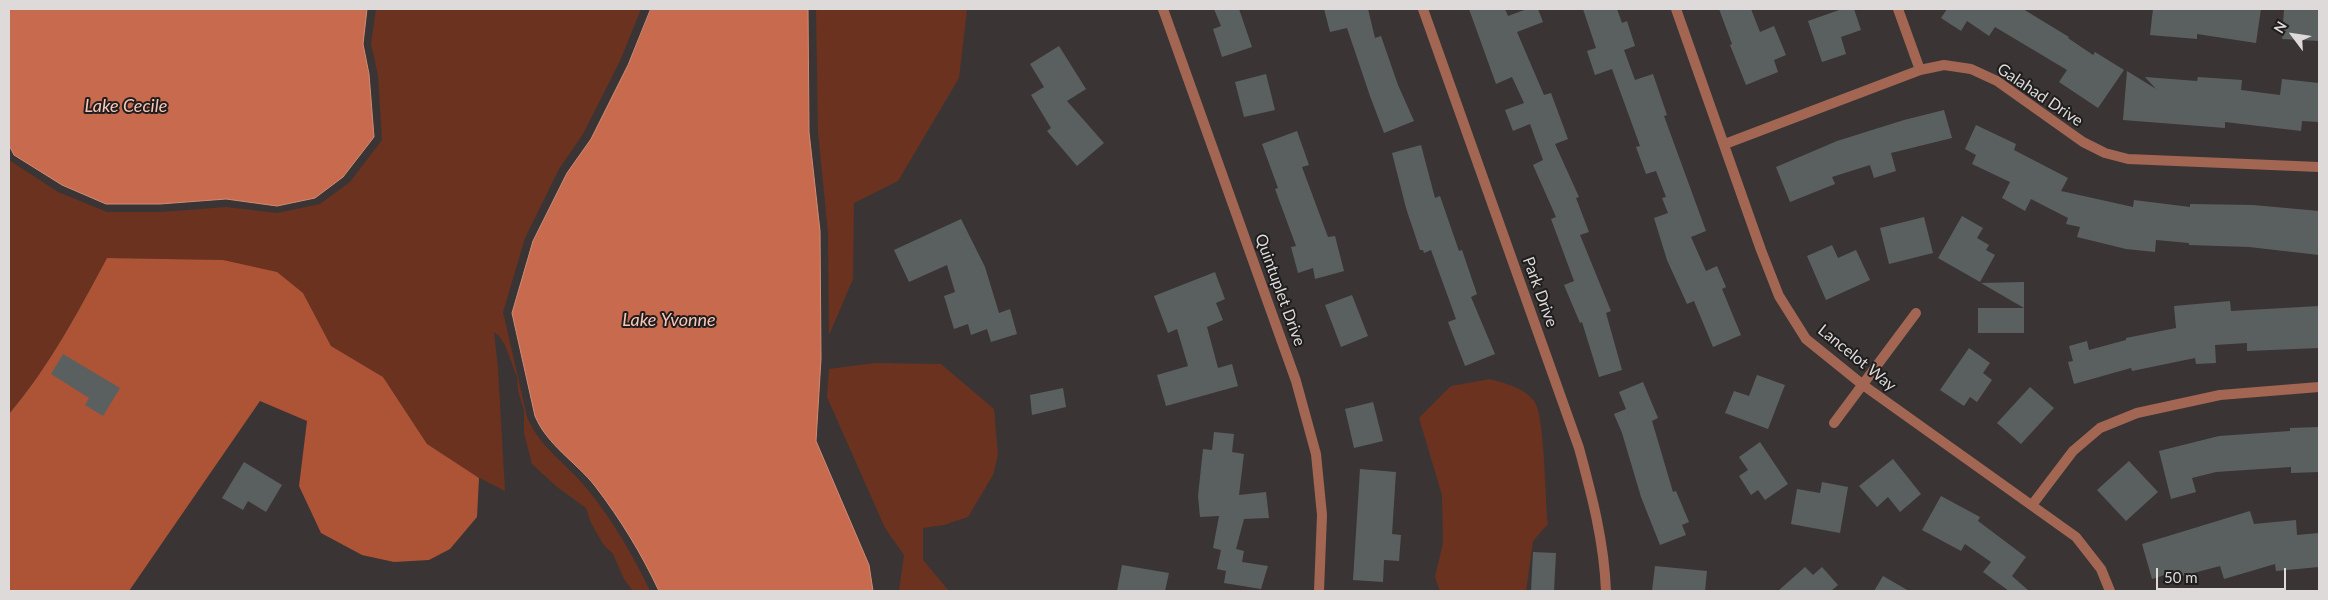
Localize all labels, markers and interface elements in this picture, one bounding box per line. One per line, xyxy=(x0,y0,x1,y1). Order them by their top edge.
north arrow xyxy=(2268,10,2318,60)
text: N xyxy=(2270,18,2290,36)
street label: Galahad Drive xyxy=(1993,59,2087,131)
water label: Lake Cecile xyxy=(85,95,167,117)
street label: Quintuplet Drive xyxy=(1251,231,1309,349)
street label: Park Drive xyxy=(1518,254,1562,330)
water label: Lake Yvonne xyxy=(622,309,716,331)
street label: Lancelot Way xyxy=(1814,321,1900,395)
scale bar xyxy=(2158,558,2288,590)
text: 50 m xyxy=(2164,568,2198,586)

